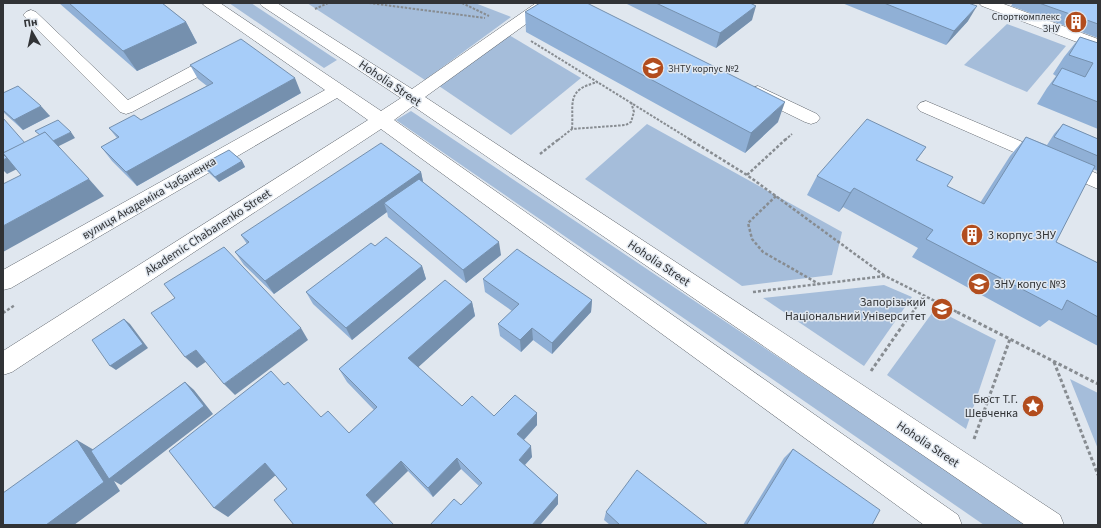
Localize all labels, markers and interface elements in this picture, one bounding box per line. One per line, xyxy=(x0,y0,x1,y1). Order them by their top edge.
building icon: Спорткомплекс ЗНУ xyxy=(1063,9,1089,35)
place label: Спорткомплекс ЗНУ xyxy=(992,10,1061,36)
north arrow xyxy=(12,12,52,52)
text: Пн xyxy=(23,14,38,31)
school or university icon: ЗНТУ корпус №2 xyxy=(640,55,666,81)
street label: Hoholia Street xyxy=(355,56,424,111)
place label: ЗНТУ корпус №2 xyxy=(668,62,739,76)
street label: вулиця Академіка Чабаненка xyxy=(79,153,220,244)
street label: Akademic Chabanenko Street xyxy=(142,185,275,280)
building icon: 3 корпус ЗНУ xyxy=(959,222,985,248)
place label: 3 корпус ЗНУ xyxy=(988,227,1057,244)
street label: Hoholia Street xyxy=(624,236,693,291)
school or university icon: ЗНУ копус №3 xyxy=(966,271,992,297)
place label: ЗНУ копус №3 xyxy=(994,276,1066,293)
place label: Запорізький Національний Університет xyxy=(785,294,926,325)
school or university icon: Запорізький Національний Університет xyxy=(929,296,955,322)
place label: Бюст Т.Г. Шевченка xyxy=(965,391,1018,422)
place icon: Бюст Т.Г. Шевченка xyxy=(1020,393,1046,419)
street label: Hoholia Street xyxy=(893,417,962,472)

